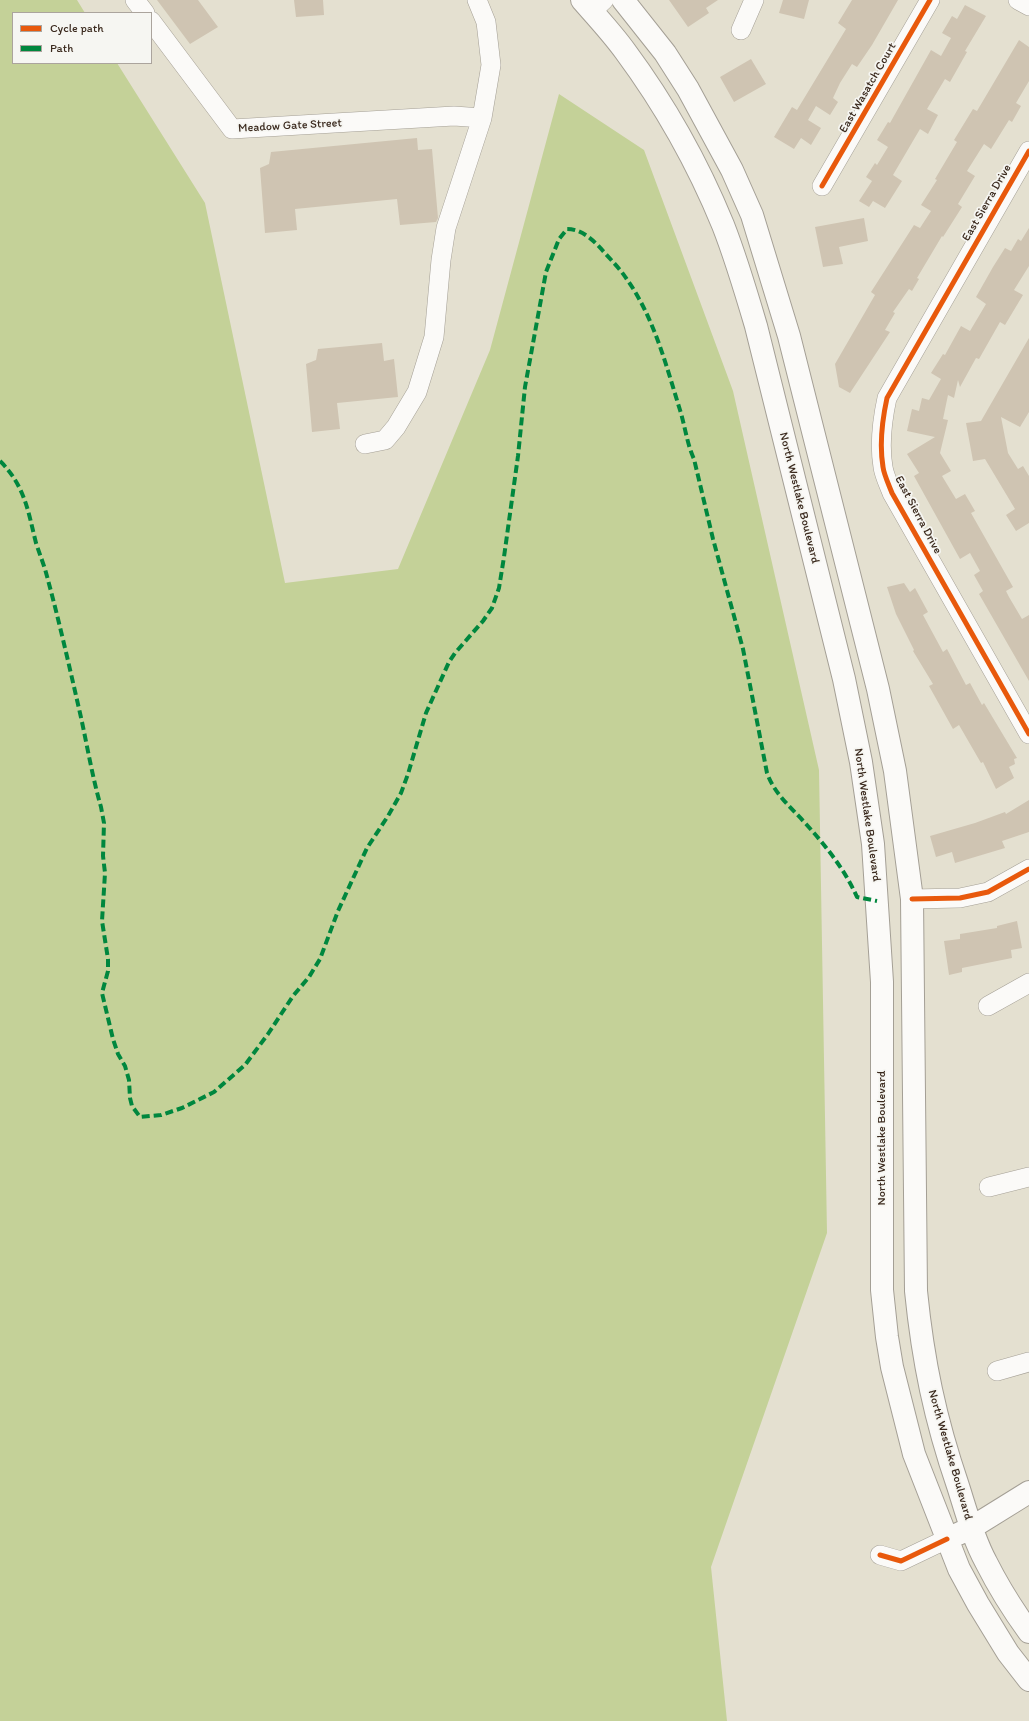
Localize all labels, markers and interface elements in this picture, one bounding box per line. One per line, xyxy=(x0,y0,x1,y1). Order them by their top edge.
legend xyxy=(12,12,152,64)
text: Cycle path xyxy=(50,21,104,35)
street label: East Wasatch Court xyxy=(836,40,900,136)
text: Path xyxy=(50,41,73,55)
street label: Meadow Gate Street xyxy=(238,116,342,136)
street label: East Sierra Drive xyxy=(959,162,1015,244)
street label: North Westlake Boulevard xyxy=(776,431,822,565)
street label: East Sierra Drive xyxy=(891,474,945,556)
street label: North Westlake Boulevard xyxy=(850,747,884,883)
street label: North Westlake Boulevard xyxy=(875,1071,889,1205)
street label: North Westlake Boulevard xyxy=(925,1388,975,1522)

